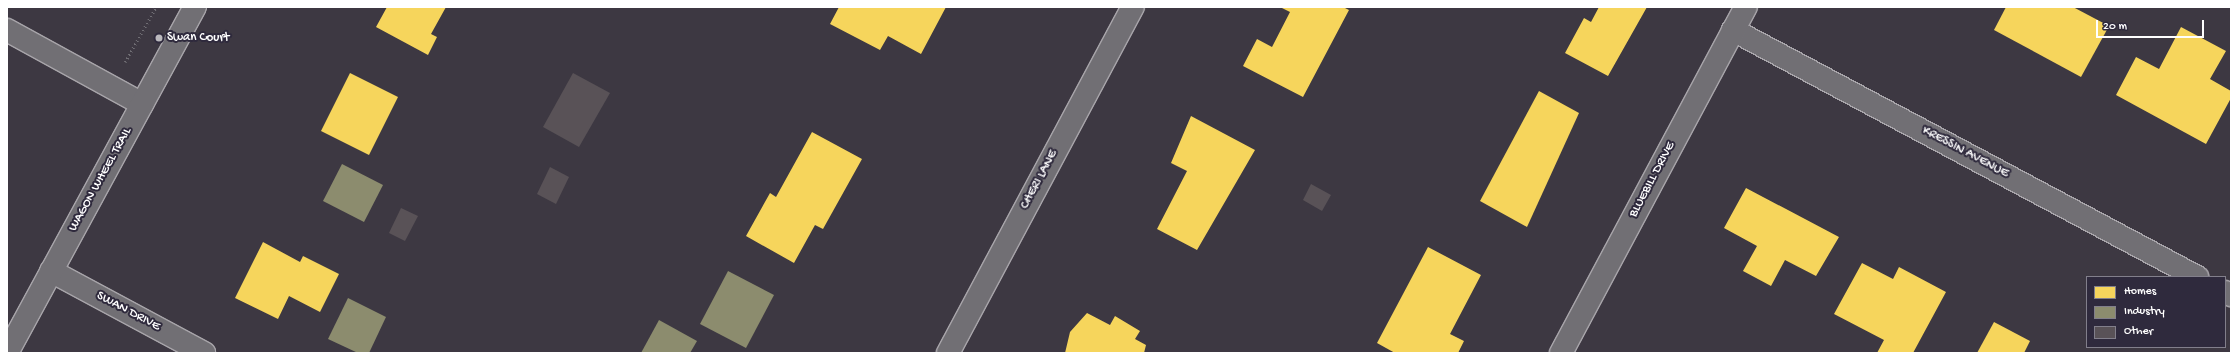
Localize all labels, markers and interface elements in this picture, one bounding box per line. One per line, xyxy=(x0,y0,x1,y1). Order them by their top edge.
scale bar xyxy=(2098,12,2206,38)
text: 20 m xyxy=(2103,20,2127,34)
place label: Swan Court xyxy=(167,30,229,46)
marker: Swan Court xyxy=(154,33,164,43)
street label: KRESSIN AVENUE xyxy=(1919,124,2011,182)
street label: WAGON WHEEL TRAIL xyxy=(66,125,136,235)
street label: BLUEBILL DRIVE xyxy=(1627,140,1679,220)
street label: CHERI LANE xyxy=(1018,148,1062,212)
legend xyxy=(2086,276,2226,348)
text: Homes xyxy=(2124,285,2156,299)
street label: SWAN DRIVE xyxy=(93,289,163,335)
text: Industry xyxy=(2124,305,2165,319)
text: Other xyxy=(2124,325,2153,339)

